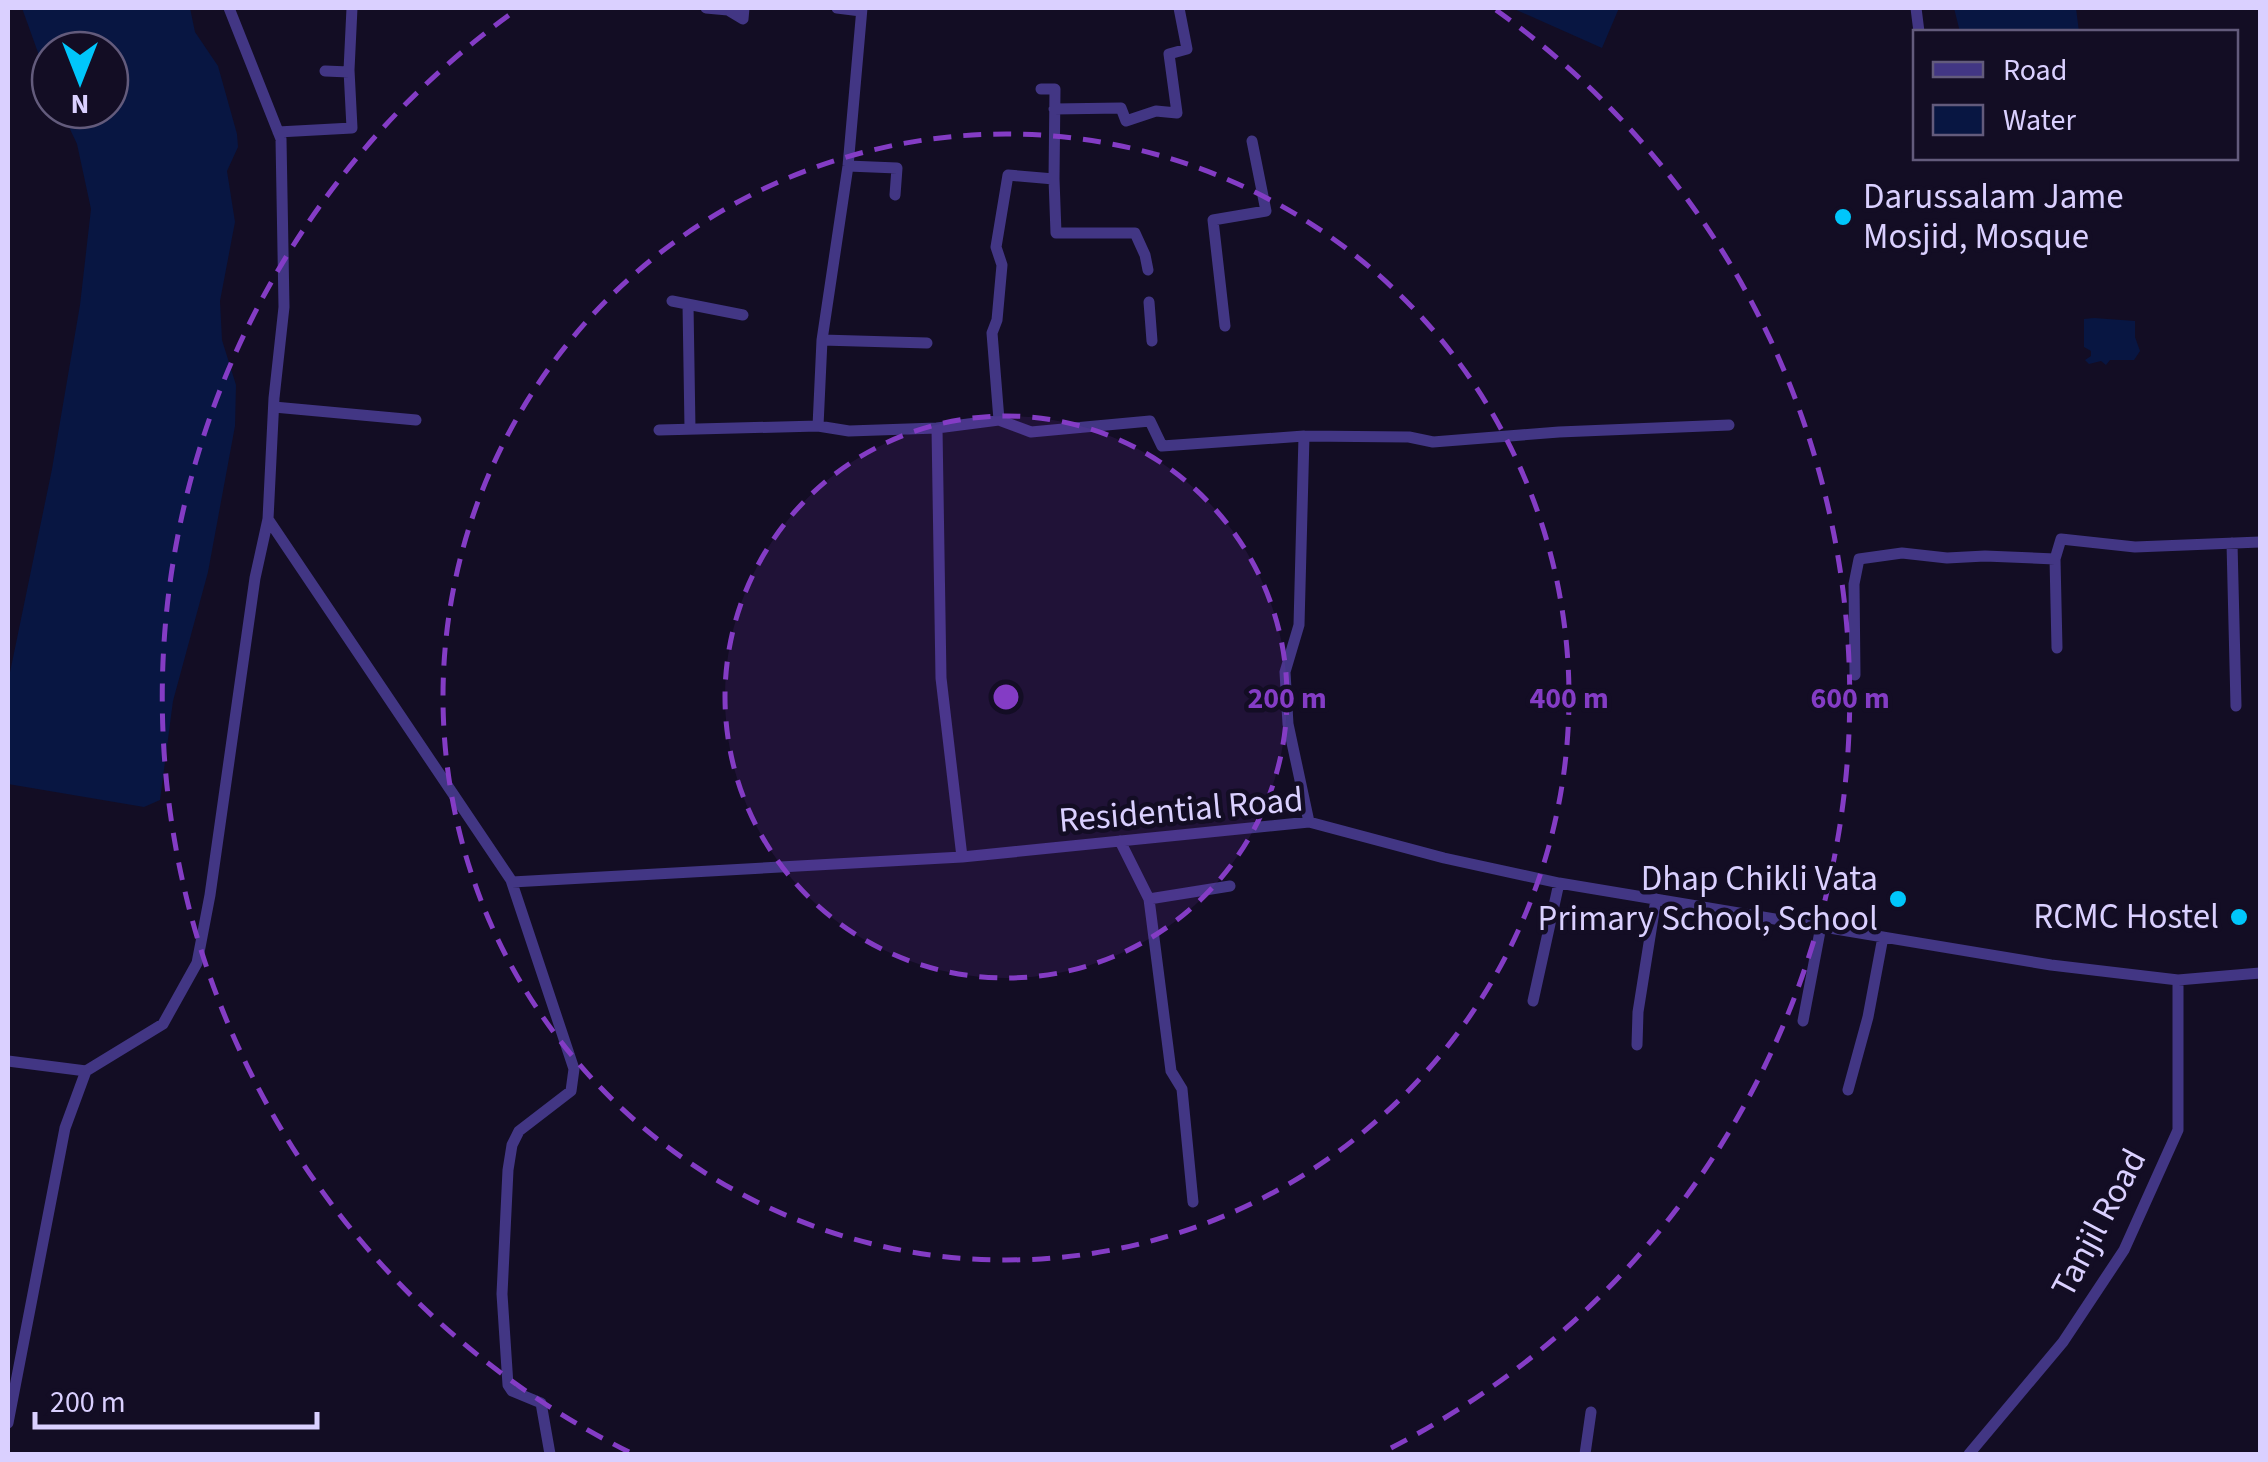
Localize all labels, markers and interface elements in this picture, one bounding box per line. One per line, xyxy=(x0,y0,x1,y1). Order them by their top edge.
north arrow xyxy=(30,30,130,130)
legend xyxy=(1913,30,2238,160)
text: Road xyxy=(2003,49,2067,92)
text: N xyxy=(71,84,89,124)
text: Water xyxy=(2003,99,2076,142)
place label: Darussalam Jame Mosjid, Mosque xyxy=(1863,172,2124,262)
marker: Darussalam Jame Mosjid, Mosque xyxy=(1832,206,1854,228)
text: 200 m xyxy=(1247,677,1327,720)
text: 400 m xyxy=(1529,677,1609,720)
text: 600 m xyxy=(1810,677,1890,720)
centre of rings xyxy=(988,679,1024,715)
street label: Residential Road xyxy=(1057,774,1305,846)
place label: Dhap Chikli Vata Primary School, School xyxy=(1538,854,1878,944)
marker: Dhap Chikli Vata Primary School, School xyxy=(1887,888,1909,910)
place label: RCMC Hostel xyxy=(2033,892,2219,942)
marker: RCMC Hostel xyxy=(2228,906,2250,928)
street label: Tanjil Road xyxy=(2039,1140,2159,1306)
scale bar xyxy=(35,1367,318,1429)
text: 200 m xyxy=(50,1381,126,1424)

